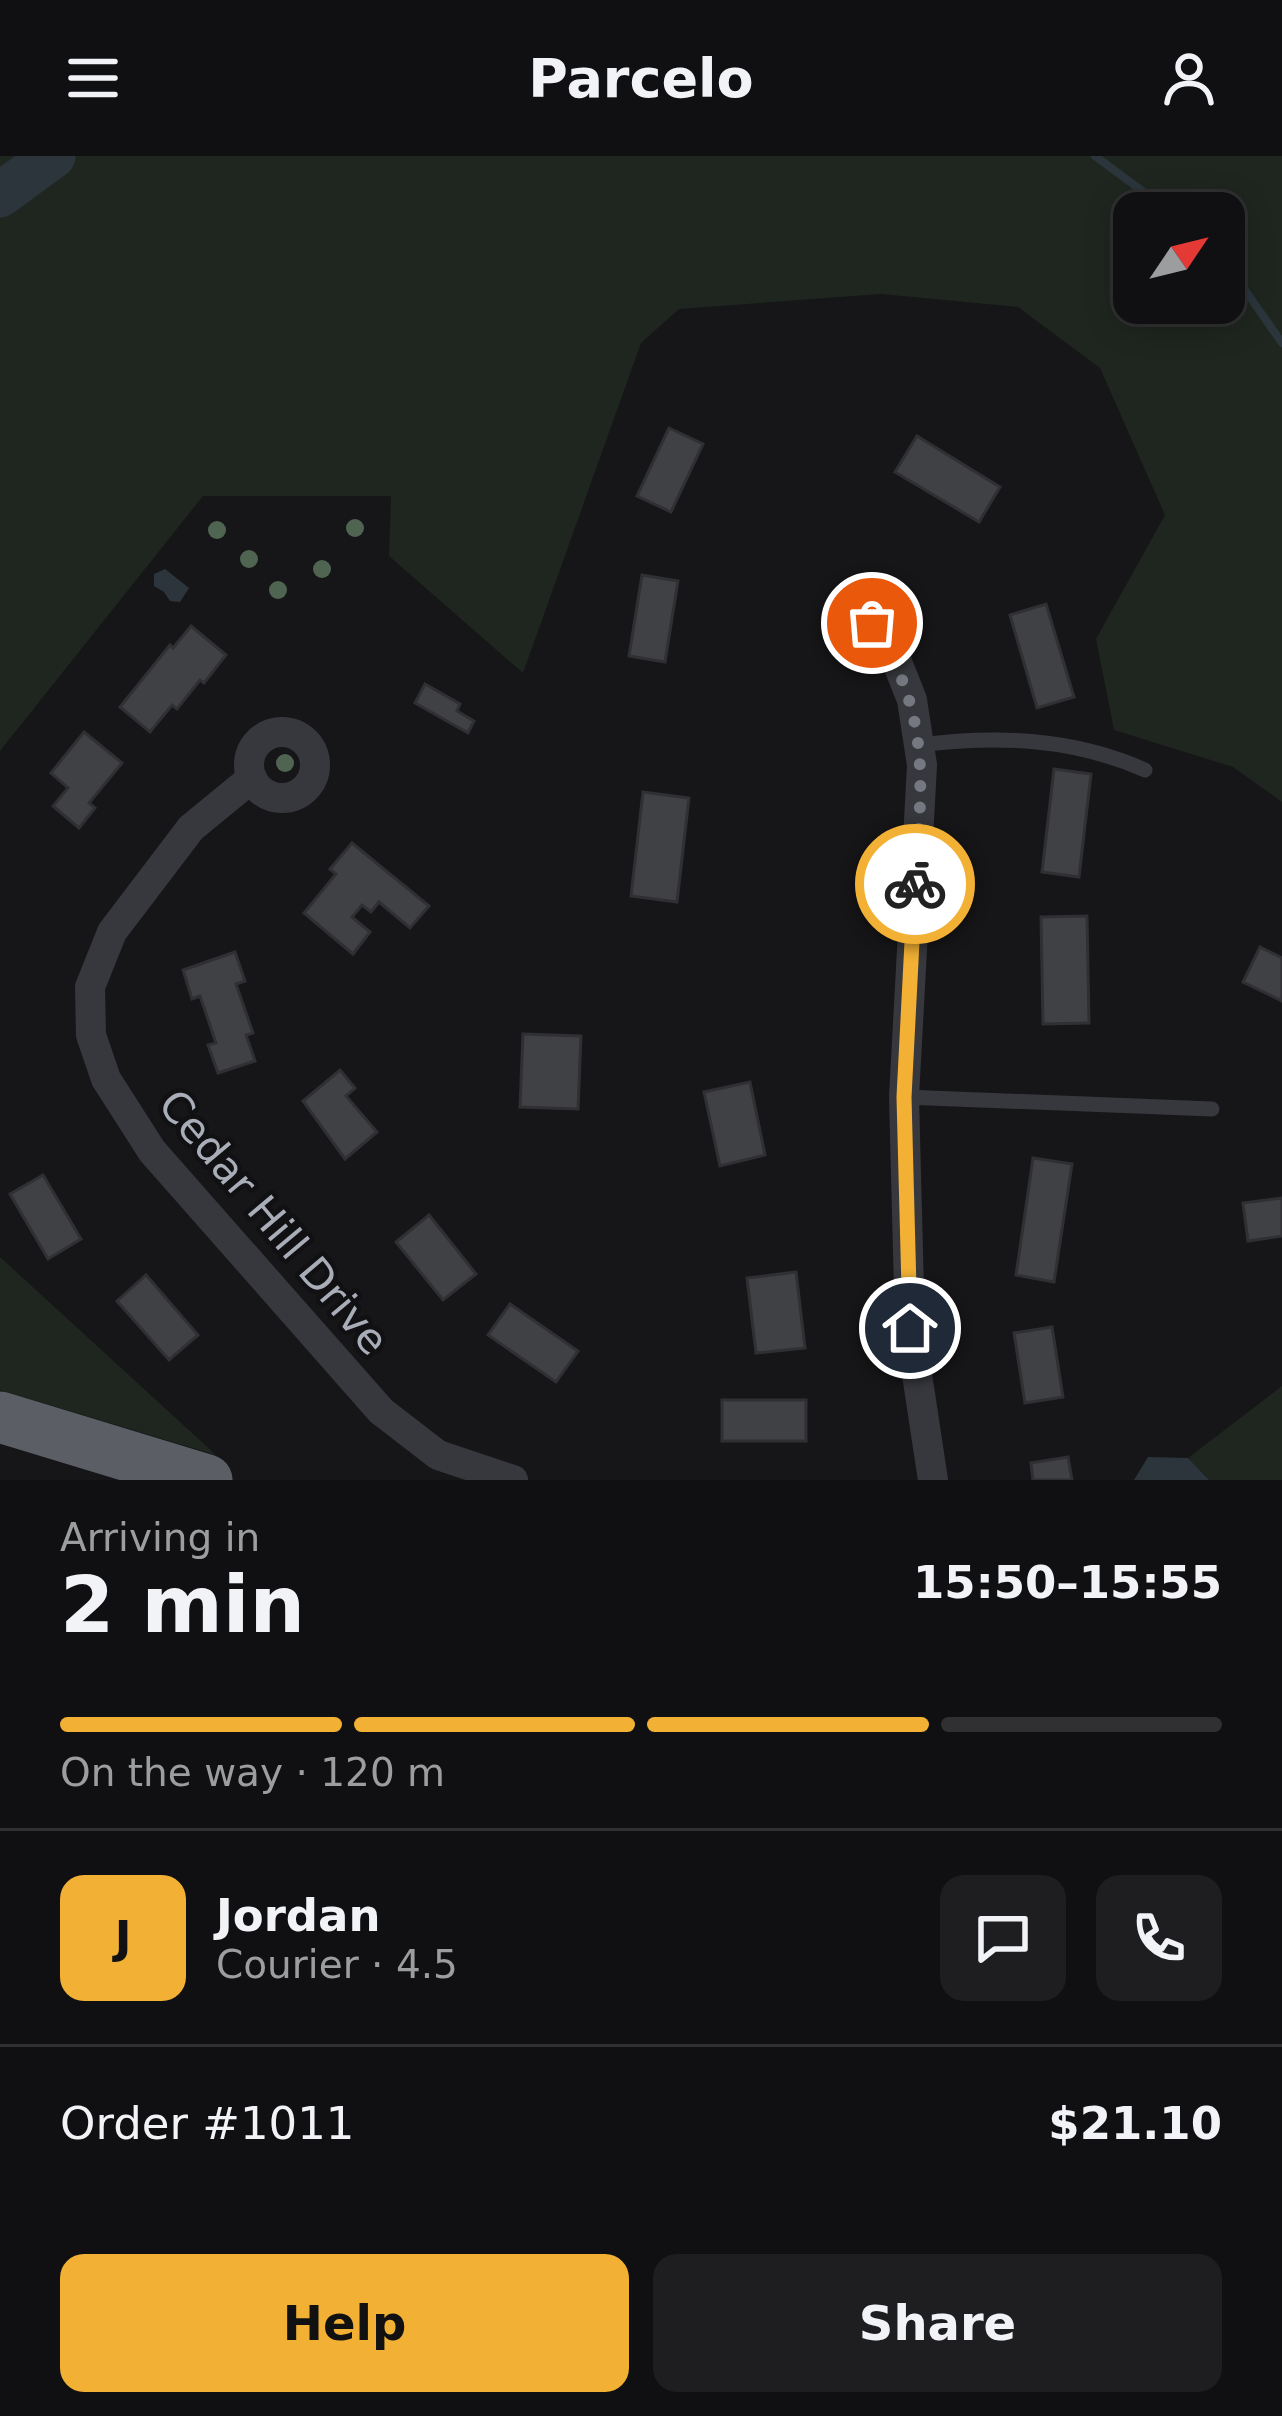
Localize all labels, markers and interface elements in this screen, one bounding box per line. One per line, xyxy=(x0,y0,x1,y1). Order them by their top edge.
icon: menu xyxy=(60,45,126,111)
icon: person xyxy=(1156,45,1222,111)
text: Parcelo xyxy=(528,47,754,110)
north arrow xyxy=(1113,192,1245,324)
map controls xyxy=(1113,192,1245,324)
pin xyxy=(821,572,923,674)
icon: bag xyxy=(839,590,905,656)
courier xyxy=(855,824,975,944)
icon: bike xyxy=(882,851,948,917)
street label: Cedar Hill Drive xyxy=(149,1080,398,1365)
pin xyxy=(859,1277,961,1379)
icon: home xyxy=(877,1295,943,1361)
text: Arriving in xyxy=(60,1515,260,1560)
text: 15:50–15:55 xyxy=(913,1556,1222,1609)
text: 2 min xyxy=(60,1560,305,1650)
text: On the way · 120 m xyxy=(60,1750,445,1795)
button: chat xyxy=(940,1875,1066,2001)
button: phone xyxy=(1096,1875,1222,2001)
text: Jordan xyxy=(216,1889,380,1942)
text: J xyxy=(115,1911,131,1964)
text: Courier · 4.5 xyxy=(216,1942,458,1987)
text: Order #1011 xyxy=(60,2097,354,2150)
text: $21.10 xyxy=(1048,2097,1222,2150)
button: Help xyxy=(60,2254,629,2392)
button: Share xyxy=(653,2254,1222,2392)

